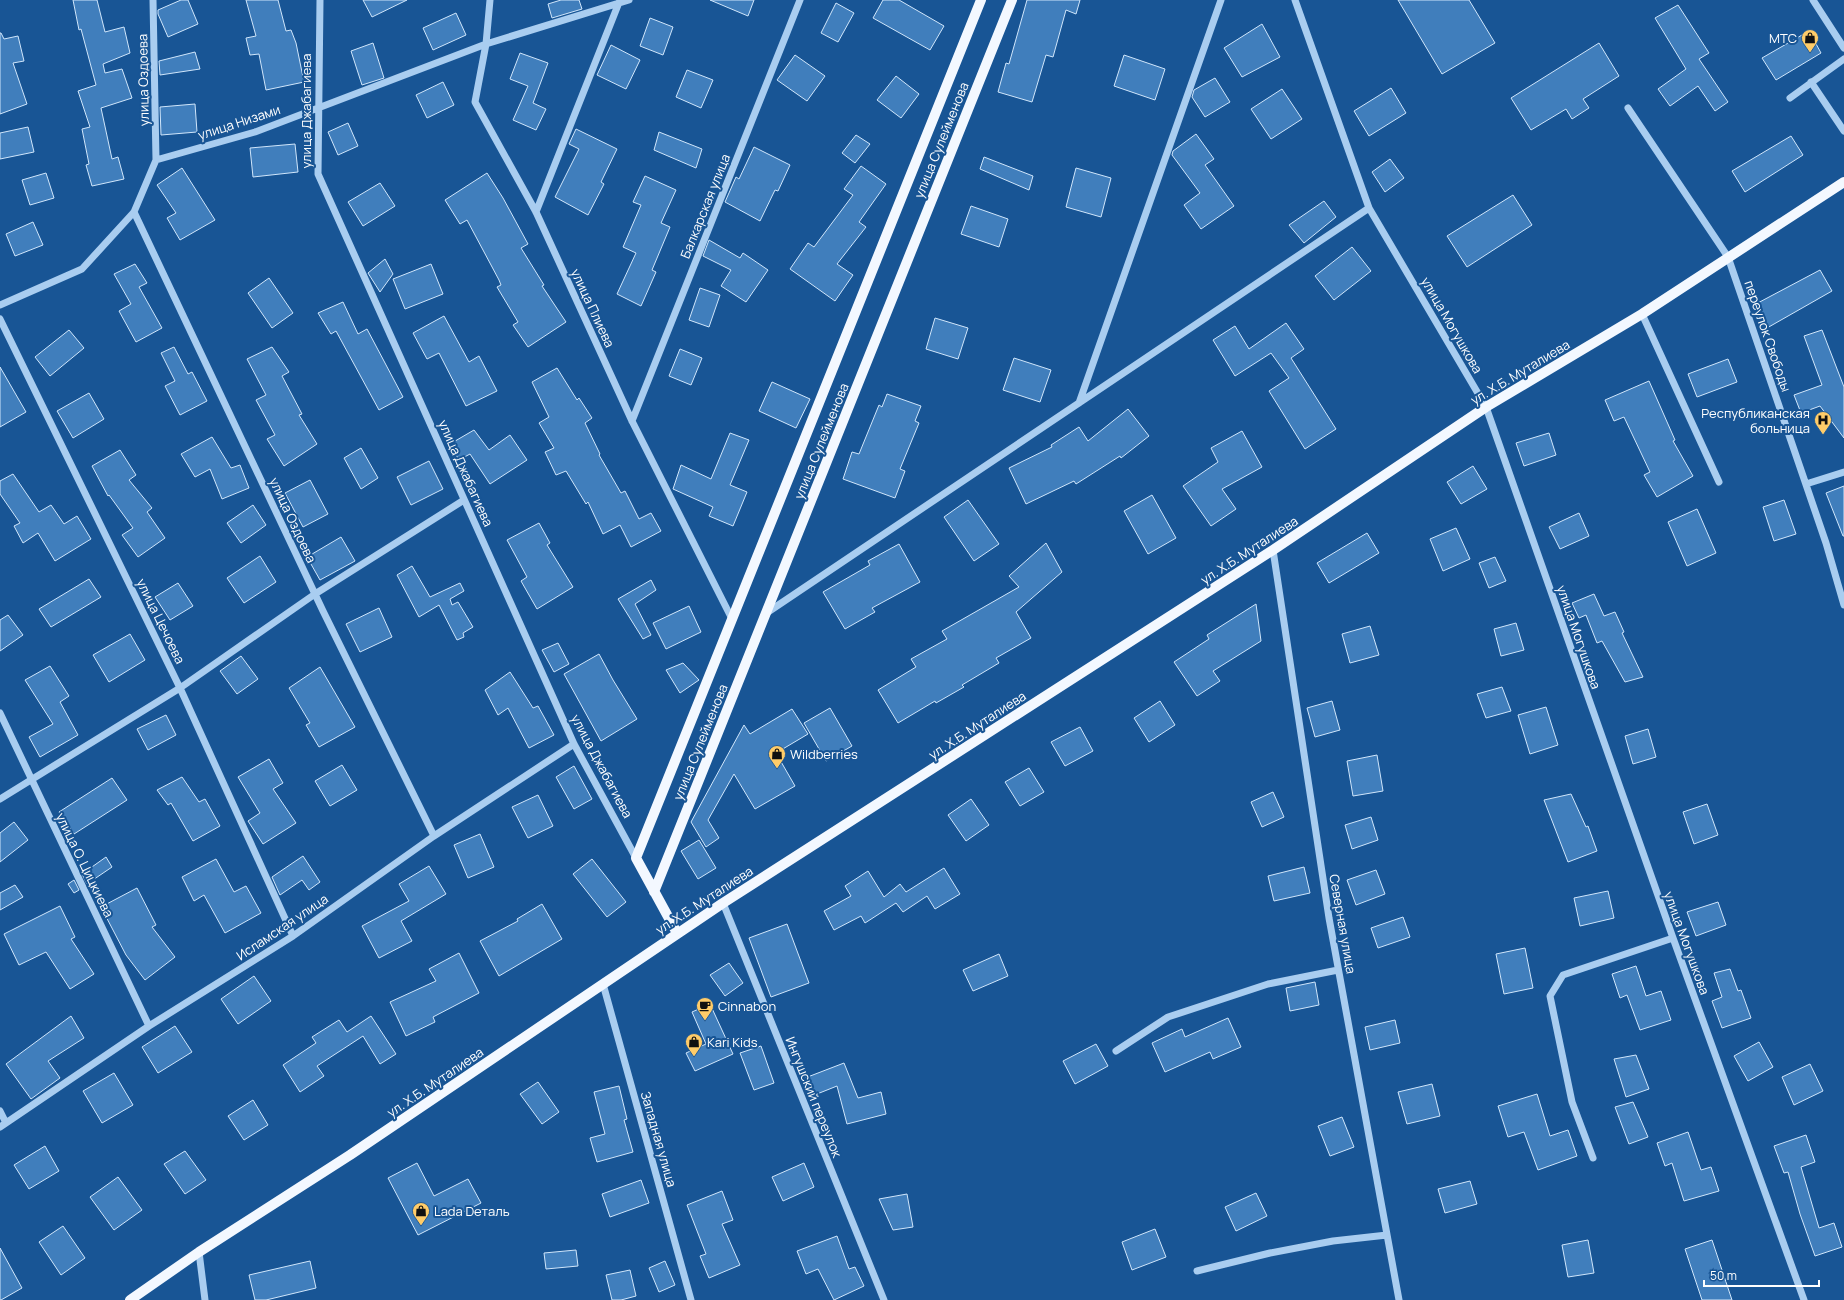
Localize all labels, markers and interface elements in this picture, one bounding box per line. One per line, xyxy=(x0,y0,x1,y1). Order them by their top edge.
shop icon: МТС xyxy=(1800,28,1820,53)
place label: МТС xyxy=(1769,29,1797,47)
street label: улица Оздоева xyxy=(133,34,153,126)
street label: улица Джабагиева xyxy=(297,54,315,168)
street label: улица Сулейменова xyxy=(909,79,973,201)
street label: улица Низами xyxy=(195,100,283,144)
street label: Балкарская улица xyxy=(676,151,734,261)
street label: улица Плиева xyxy=(567,266,619,350)
street label: улица Могушкова xyxy=(1417,273,1487,377)
street label: переулок Свободы xyxy=(1740,278,1796,394)
street label: ул. Х.Б. Муталиева xyxy=(1467,335,1573,409)
street label: улица Сулейменова xyxy=(789,380,853,502)
place label: Республиканская больница xyxy=(1701,404,1810,437)
hospital icon: Республиканская больница xyxy=(1813,410,1833,435)
street label: улица Джабагиева xyxy=(434,417,498,529)
street label: улица Оздоева xyxy=(265,474,321,566)
street label: ул. Х.Б. Муталиева xyxy=(1197,512,1301,588)
street label: улица Цечоева xyxy=(133,575,189,667)
street label: улица Могушкова xyxy=(1553,583,1605,691)
street label: улица Сулейменова xyxy=(668,681,732,803)
street label: ул. Х.Б. Муталиева xyxy=(925,687,1029,763)
street label: улица Джабагиева xyxy=(567,711,637,821)
shop icon: Wildberries xyxy=(767,744,787,769)
place label: Wildberries xyxy=(790,745,858,763)
street label: улица О. Цицкиева xyxy=(52,810,118,920)
street label: ул. Х.Б. Муталиева xyxy=(652,862,756,938)
street label: Северная улица xyxy=(1325,873,1361,975)
street label: улица Могушкова xyxy=(1660,889,1714,997)
street label: Исламская улица xyxy=(233,890,331,964)
cafe icon: Cinnabon xyxy=(695,996,715,1021)
place label: Cinnabon xyxy=(718,997,776,1015)
shop icon: Kari Kids xyxy=(684,1032,704,1057)
place label: Kari Kids xyxy=(707,1033,758,1051)
street label: Ингушский переулок xyxy=(782,1034,847,1161)
street label: ул. Х.Б. Муталиева xyxy=(383,1043,487,1121)
street label: Западная улица xyxy=(637,1089,681,1189)
shop icon: Lada Dеталь xyxy=(411,1201,431,1226)
place label: Lada Dеталь xyxy=(434,1202,510,1220)
scale bar xyxy=(1704,1262,1819,1288)
text: 50 m xyxy=(1710,1267,1737,1284)

